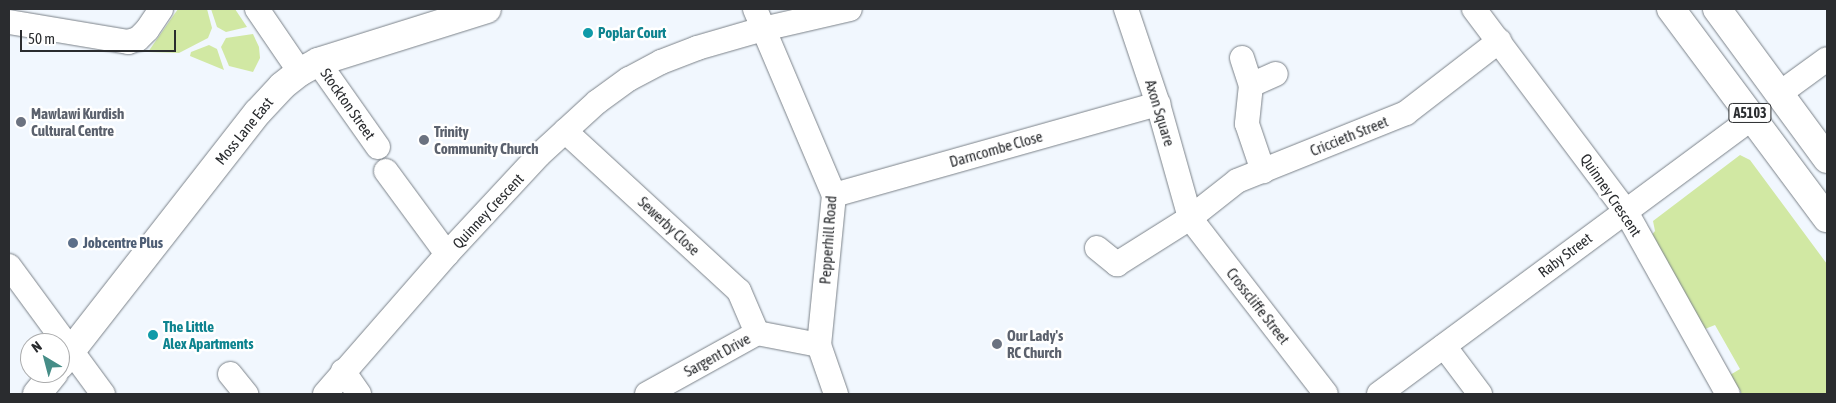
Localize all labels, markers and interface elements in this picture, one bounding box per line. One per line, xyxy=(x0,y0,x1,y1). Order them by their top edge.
scale bar xyxy=(22,20,179,52)
place label: Poplar Court xyxy=(598,24,666,42)
marker: Poplar Court xyxy=(582,27,594,39)
text: 50 m xyxy=(28,30,55,47)
street label: Stockton Street xyxy=(317,65,379,143)
street label: Axon Square xyxy=(1141,78,1179,148)
street label: Moss Lane East xyxy=(211,94,277,168)
road number: A5103 xyxy=(1728,102,1772,125)
place label: Mawlawi Kurdish Cultural Centre xyxy=(31,104,124,139)
street label: Criccieth Street xyxy=(1307,112,1391,160)
marker: Mawlawi Kurdish Cultural Centre xyxy=(15,116,27,128)
place label: Trinity Community Church xyxy=(434,122,538,157)
street label: Darncombe Close xyxy=(947,127,1045,171)
marker: Trinity Community Church xyxy=(418,134,430,146)
street label: Quinney Crescent xyxy=(1577,150,1645,240)
street label: Quinney Crescent xyxy=(449,170,527,252)
street label: Sewerby Close xyxy=(634,193,704,259)
street label: Pepperhill Road xyxy=(816,195,840,285)
street label: Raby Street xyxy=(1535,229,1595,281)
place label: Jobcentre Plus xyxy=(83,234,163,252)
marker: Jobcentre Plus xyxy=(67,237,79,249)
street label: Crosscliffe Street xyxy=(1223,264,1293,348)
place label: The Little Alex Apartments xyxy=(163,317,253,352)
place label: Our Lady's RC Church xyxy=(1007,326,1063,361)
marker: The Little Alex Apartments xyxy=(147,329,159,341)
street label: Sargent Drive xyxy=(681,329,753,381)
north arrow xyxy=(20,333,70,383)
text: N xyxy=(28,338,45,356)
marker: Our Lady's RC Church xyxy=(991,338,1003,350)

